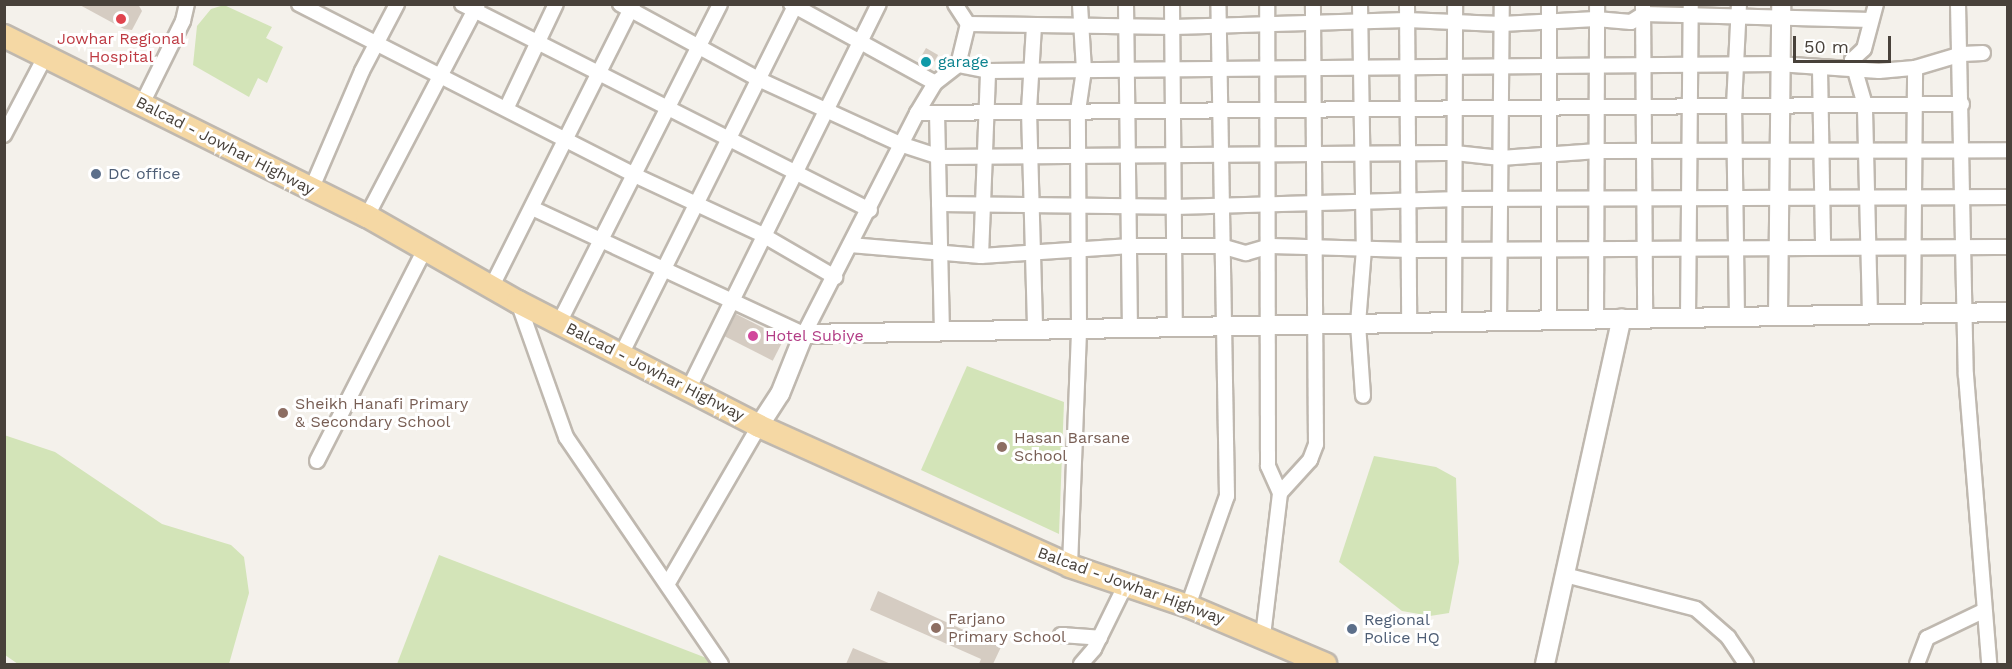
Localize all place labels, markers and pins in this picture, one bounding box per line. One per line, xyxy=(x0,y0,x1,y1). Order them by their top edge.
marker: Jowhar Regional Hospital xyxy=(112,10,130,28)
place label: Jowhar Regional Hospital xyxy=(57,29,185,67)
place label: garage xyxy=(938,52,989,72)
marker: garage xyxy=(919,55,933,69)
place label: DC office xyxy=(108,164,180,184)
marker: DC office xyxy=(89,167,103,181)
place label: Hotel Subiye xyxy=(765,326,864,346)
marker: Hotel Subiye xyxy=(746,329,760,343)
place label: Sheikh Hanafi Primary & Secondary School xyxy=(295,394,468,432)
marker: Sheikh Hanafi Primary & Secondary School xyxy=(276,406,290,420)
place label: Hasan Barsane School xyxy=(1014,428,1130,466)
marker: Hasan Barsane School xyxy=(995,440,1009,454)
place label: Farjano Primary School xyxy=(948,609,1066,647)
place label: Regional Police HQ xyxy=(1364,610,1440,648)
marker: Farjano Primary School xyxy=(929,621,943,635)
marker: Regional Police HQ xyxy=(1345,622,1359,636)

